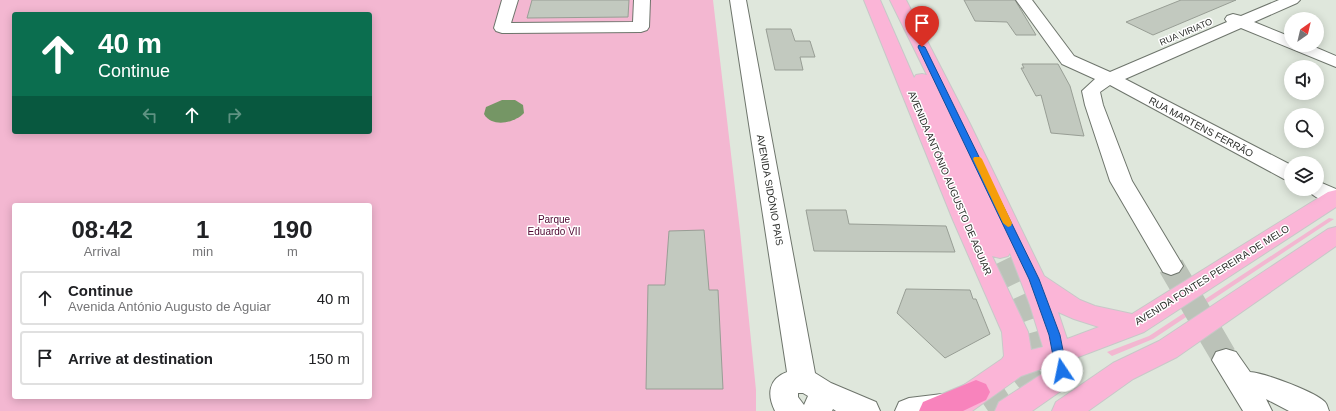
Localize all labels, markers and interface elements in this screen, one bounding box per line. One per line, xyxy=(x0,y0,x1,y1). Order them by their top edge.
pin xyxy=(905,6,939,47)
icon: arrive xyxy=(911,12,933,34)
north arrow xyxy=(1284,12,1324,52)
map controls xyxy=(1284,12,1324,196)
street label: RUA VIRIATO xyxy=(1158,16,1214,48)
icon: ahead xyxy=(32,28,84,80)
text: 40 m xyxy=(98,28,162,59)
button: sound xyxy=(1284,60,1324,100)
text: Continue xyxy=(98,61,170,81)
street label: AVENIDA ANTÓNIO AUGUSTO DE AGUIAR xyxy=(906,89,995,277)
street label: RUA MARTENS FERRÃO xyxy=(1147,94,1256,159)
icon: left xyxy=(139,104,161,126)
icon: ahead xyxy=(181,104,203,126)
icon: right xyxy=(223,104,245,126)
button: search xyxy=(1284,108,1324,148)
street label: AVENIDA SIDÓNIO PAIS xyxy=(755,134,786,247)
button: layers xyxy=(1284,156,1324,196)
park label: Parque Eduardo VII xyxy=(528,214,580,237)
text: 08:42 xyxy=(71,216,133,243)
text: 1 xyxy=(196,216,209,243)
text: 190 xyxy=(273,216,313,243)
street label: AVENIDA FONTES PEREIRA DE MELO xyxy=(1133,223,1291,327)
text: Arrival xyxy=(84,244,121,259)
text: min xyxy=(192,244,213,259)
text: m xyxy=(287,244,298,259)
text: Continue xyxy=(68,282,133,299)
icon: ahead xyxy=(34,287,56,309)
text: 40 m xyxy=(317,290,350,307)
text: Avenida António Augusto de Aguiar xyxy=(68,299,271,314)
icon: arrive xyxy=(34,347,56,369)
text: Arrive at destination xyxy=(68,350,213,367)
text: 150 m xyxy=(308,350,350,367)
position arrow xyxy=(1041,350,1083,392)

